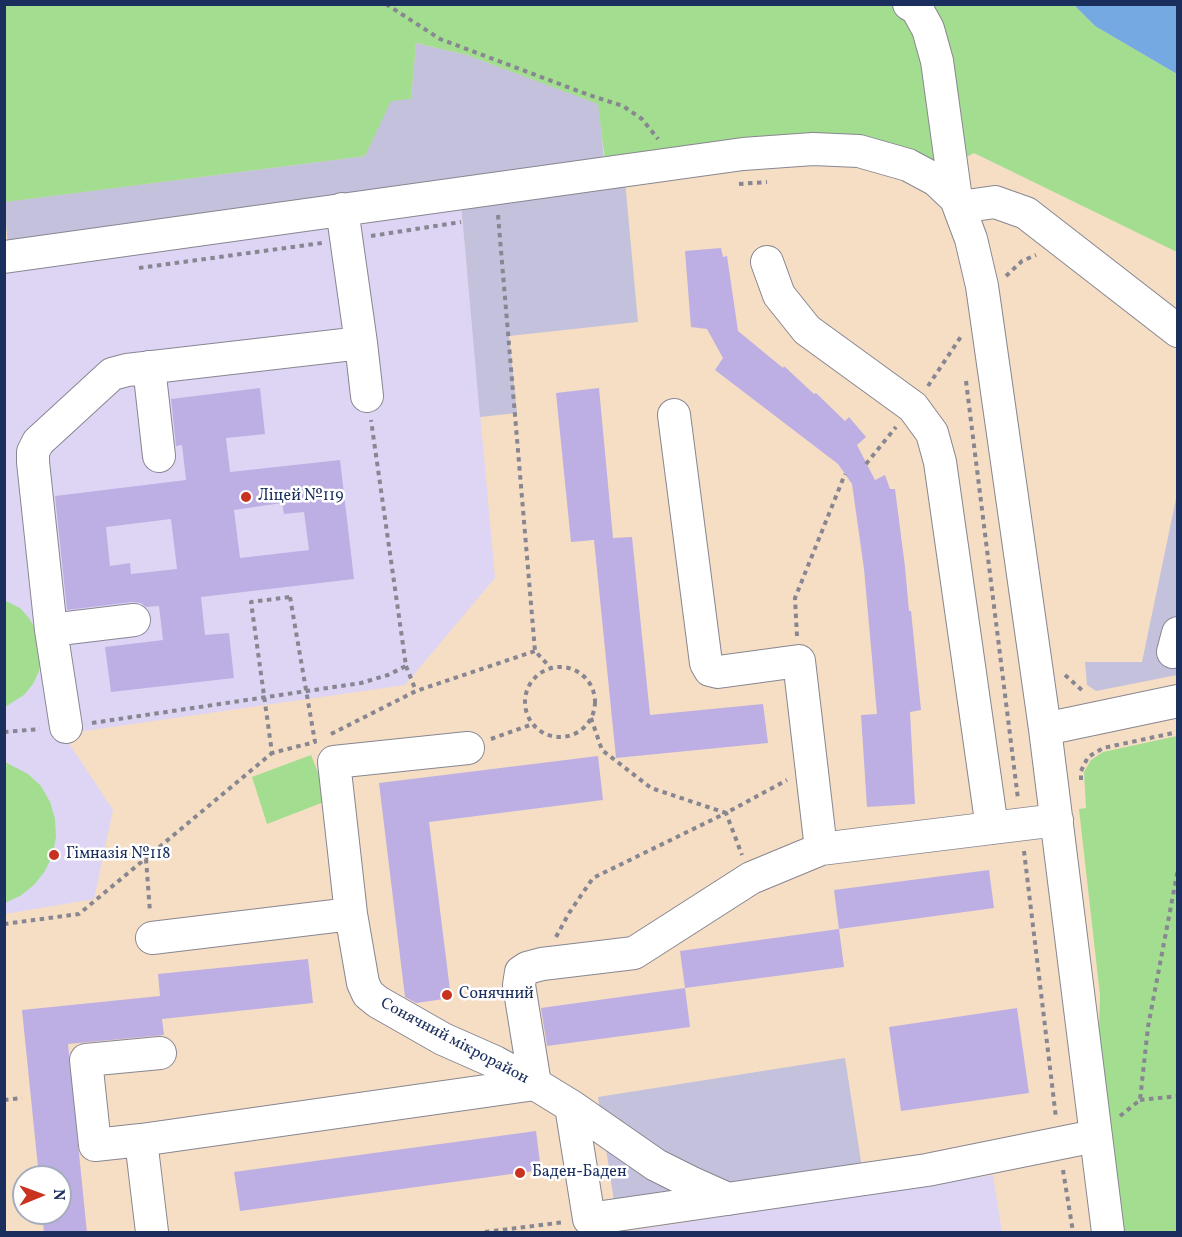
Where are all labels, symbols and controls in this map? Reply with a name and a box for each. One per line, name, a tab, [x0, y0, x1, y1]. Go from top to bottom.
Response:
place label: Ліцей №119	[258, 487, 343, 507]
marker: Ліцей №119	[239, 490, 253, 504]
place label: Гімназія №118	[66, 845, 170, 865]
marker: Гімназія №118	[47, 848, 61, 862]
place label: Сонячний	[459, 985, 534, 1005]
marker: Сонячний	[440, 988, 454, 1002]
street label: Сонячний мікрорайон	[377, 995, 531, 1089]
place label: Баден-Баден	[532, 1163, 627, 1183]
north arrow	[12, 1165, 72, 1225]
marker: Баден-Баден	[513, 1166, 527, 1180]
text: N	[47, 1189, 69, 1201]

